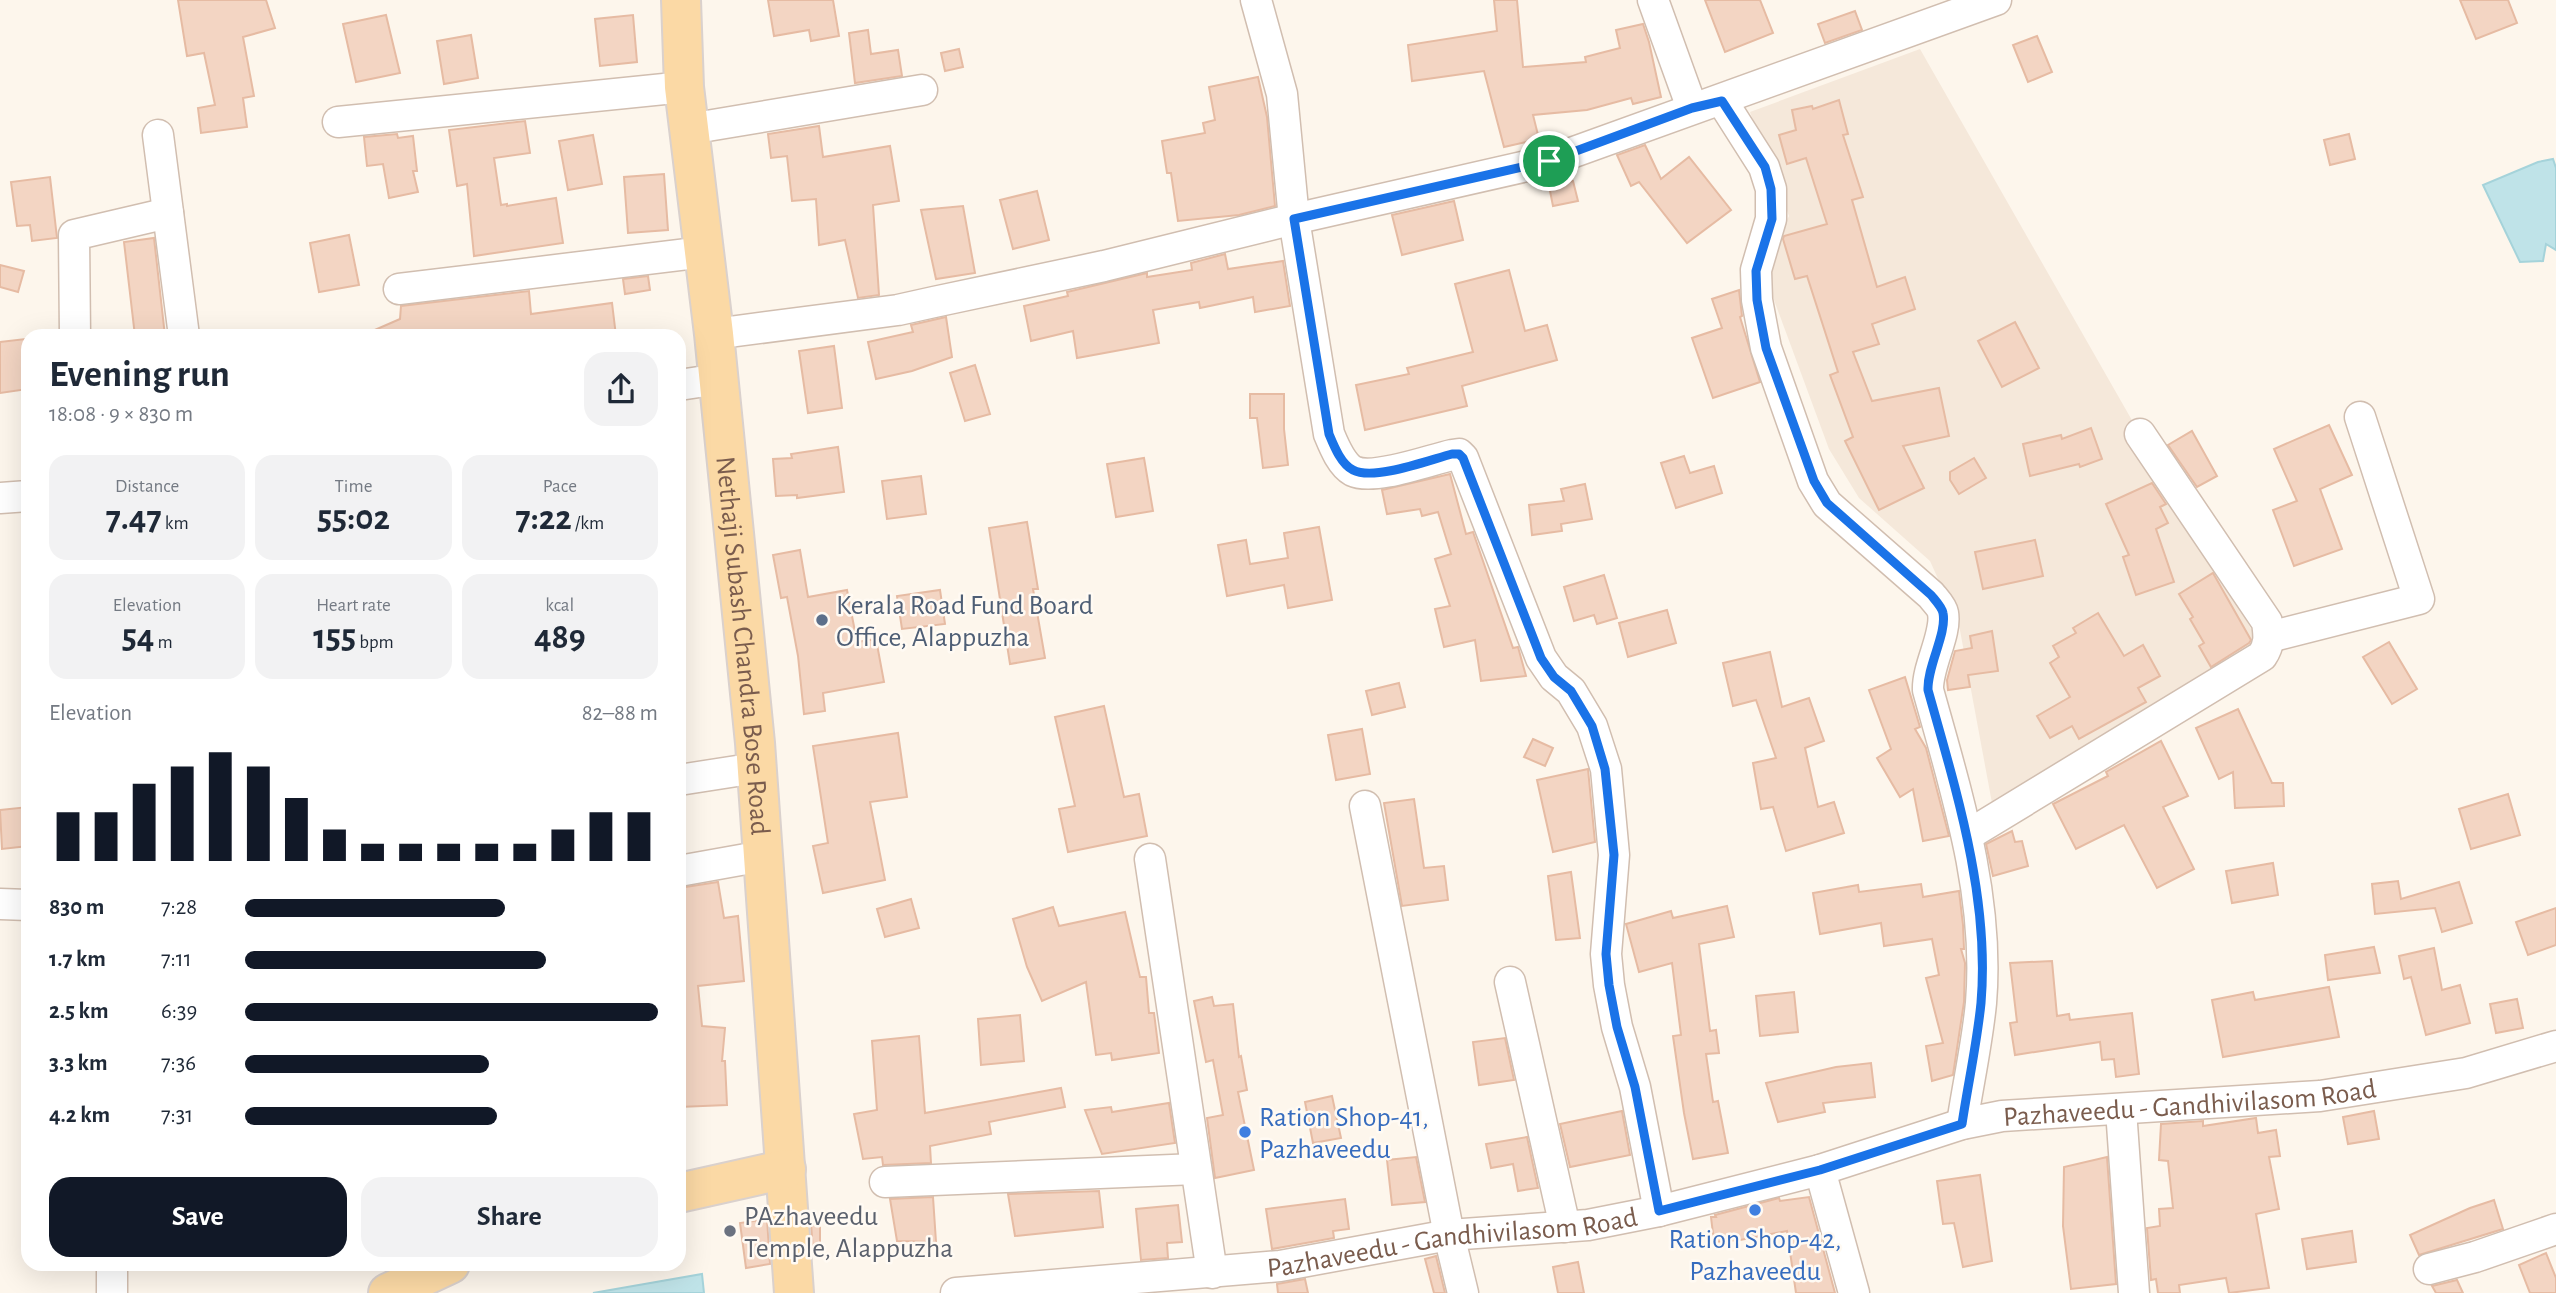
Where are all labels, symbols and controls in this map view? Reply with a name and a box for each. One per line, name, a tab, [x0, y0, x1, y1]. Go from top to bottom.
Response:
pin	[1519, 131, 1579, 191]
icon: arrive	[1530, 142, 1568, 180]
button: share	[584, 352, 658, 426]
text: Evening run	[49, 356, 230, 394]
text: 18:08 · 9 × 830 m	[49, 403, 193, 426]
street label: Nethaji Subash Chandra Bose Road	[710, 455, 773, 836]
text: Distance	[115, 477, 179, 496]
text: Time	[335, 477, 372, 496]
text: Pace	[543, 477, 577, 496]
text: 7.47	[106, 501, 162, 536]
text: 55:02	[317, 501, 390, 536]
text: 7:22	[516, 501, 572, 536]
text: km	[162, 514, 189, 533]
text: /km	[572, 514, 604, 533]
place label: Kerala Road Fund Board Office, Alappuzha	[836, 592, 1093, 652]
text: Elevation	[113, 596, 182, 615]
text: Heart rate	[316, 596, 391, 615]
text: kcal	[545, 596, 574, 615]
marker: Kerala Road Fund Board Office, Alappuzha	[814, 612, 830, 628]
text: 54	[122, 620, 154, 655]
text: 155	[313, 620, 356, 655]
text: 489	[534, 620, 586, 655]
text: m	[154, 633, 173, 652]
text: bpm	[356, 633, 394, 652]
text: Elevation	[49, 702, 132, 725]
text: 82–88 m	[582, 702, 658, 725]
text: 830 m	[49, 896, 104, 919]
text: 7:28	[161, 896, 197, 919]
text: 1.7 km	[49, 948, 106, 971]
text: 7:11	[161, 948, 192, 971]
text: 2.5 km	[49, 1000, 108, 1023]
text: 6:39	[161, 1000, 197, 1023]
text: 3.3 km	[49, 1052, 108, 1075]
text: 7:36	[161, 1052, 196, 1075]
street label: Pazhaveedu - Gandhivilasom Road	[2002, 1075, 2378, 1132]
text: 4.2 km	[49, 1104, 110, 1127]
text: 7:31	[161, 1104, 193, 1127]
place label: Ration Shop-41, Pazhaveedu	[1259, 1104, 1429, 1164]
marker: Ration Shop-41, Pazhaveedu	[1237, 1124, 1253, 1140]
button: Save	[49, 1177, 347, 1257]
button: Share	[361, 1177, 658, 1257]
marker: Ration Shop-42, Pazhaveedu	[1747, 1202, 1763, 1218]
place label: PAzhaveedu Temple, Alappuzha	[744, 1203, 953, 1263]
street label: Pazhaveedu - Gandhivilasom Road	[1266, 1204, 1640, 1283]
marker: PAzhaveedu Temple, Alappuzha	[722, 1223, 738, 1239]
place label: Ration Shop-42, Pazhaveedu	[1669, 1226, 1841, 1286]

